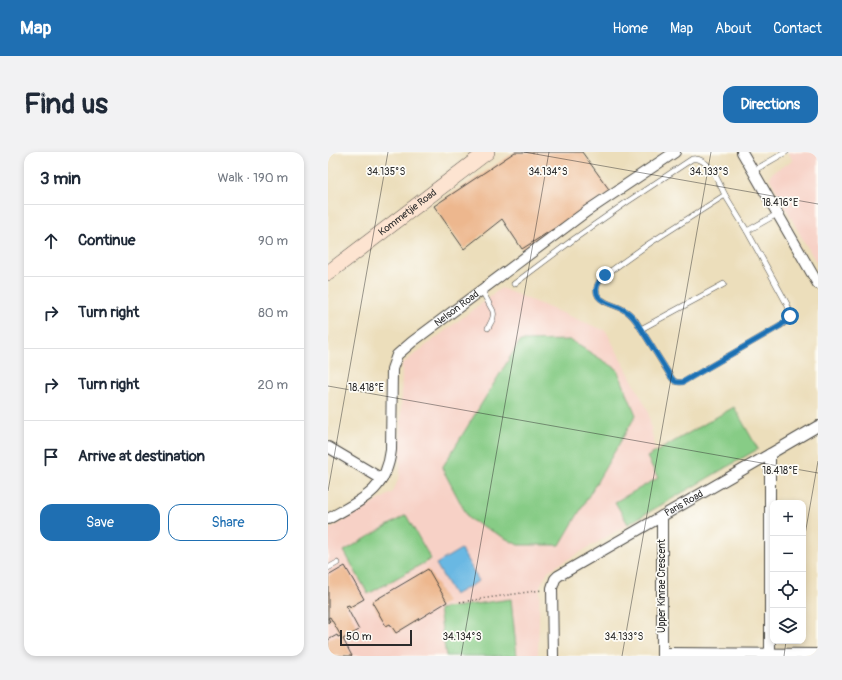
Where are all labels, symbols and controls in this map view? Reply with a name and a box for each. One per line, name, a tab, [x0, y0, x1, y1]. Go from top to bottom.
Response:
text: Map	[20, 16, 51, 40]
text: Home	[613, 20, 648, 37]
text: Map	[670, 20, 693, 37]
text: About	[715, 20, 751, 37]
text: Contact	[773, 20, 822, 37]
button: Directions	[723, 86, 818, 123]
text: Find us	[24, 87, 108, 122]
text: 34.135°S	[367, 166, 406, 178]
text: 34.134°S	[528, 166, 568, 178]
text: 34.133°S	[690, 166, 729, 178]
text: 3 min	[40, 168, 81, 189]
text: Walk · 190 m	[217, 170, 288, 186]
street label: Kommetjie Road	[376, 186, 439, 238]
text: 18.416°E	[762, 197, 798, 209]
icon: ahead	[40, 230, 62, 252]
text: Continue	[78, 231, 136, 250]
text: 90 m	[258, 233, 288, 249]
route end	[596, 266, 614, 284]
street label: Nelson Road	[432, 288, 481, 329]
icon: right	[40, 302, 62, 324]
text: Turn right	[78, 303, 139, 322]
text: 80 m	[258, 305, 288, 321]
route start	[781, 307, 799, 325]
icon: right	[40, 374, 62, 396]
text: Turn right	[78, 375, 139, 394]
text: 20 m	[257, 377, 288, 393]
text: 18.418°E	[348, 382, 384, 394]
icon: arrive	[40, 446, 62, 468]
text: Arrive at destination	[78, 447, 205, 466]
text: 18.418°E	[762, 465, 798, 477]
street label: Paris Road	[662, 488, 705, 519]
map controls	[770, 500, 806, 644]
button: +	[770, 500, 806, 536]
button: Save	[40, 504, 160, 541]
button: Share	[168, 504, 288, 541]
button: −	[770, 536, 806, 572]
street label: Upper Kinrae Crescent	[656, 538, 668, 633]
button: locate	[770, 572, 806, 608]
button: layers	[770, 608, 806, 644]
scale bar	[340, 628, 412, 647]
text: 50 m	[346, 630, 372, 643]
text: 34.134°S	[442, 631, 482, 643]
text: 34.133°S	[605, 631, 644, 643]

